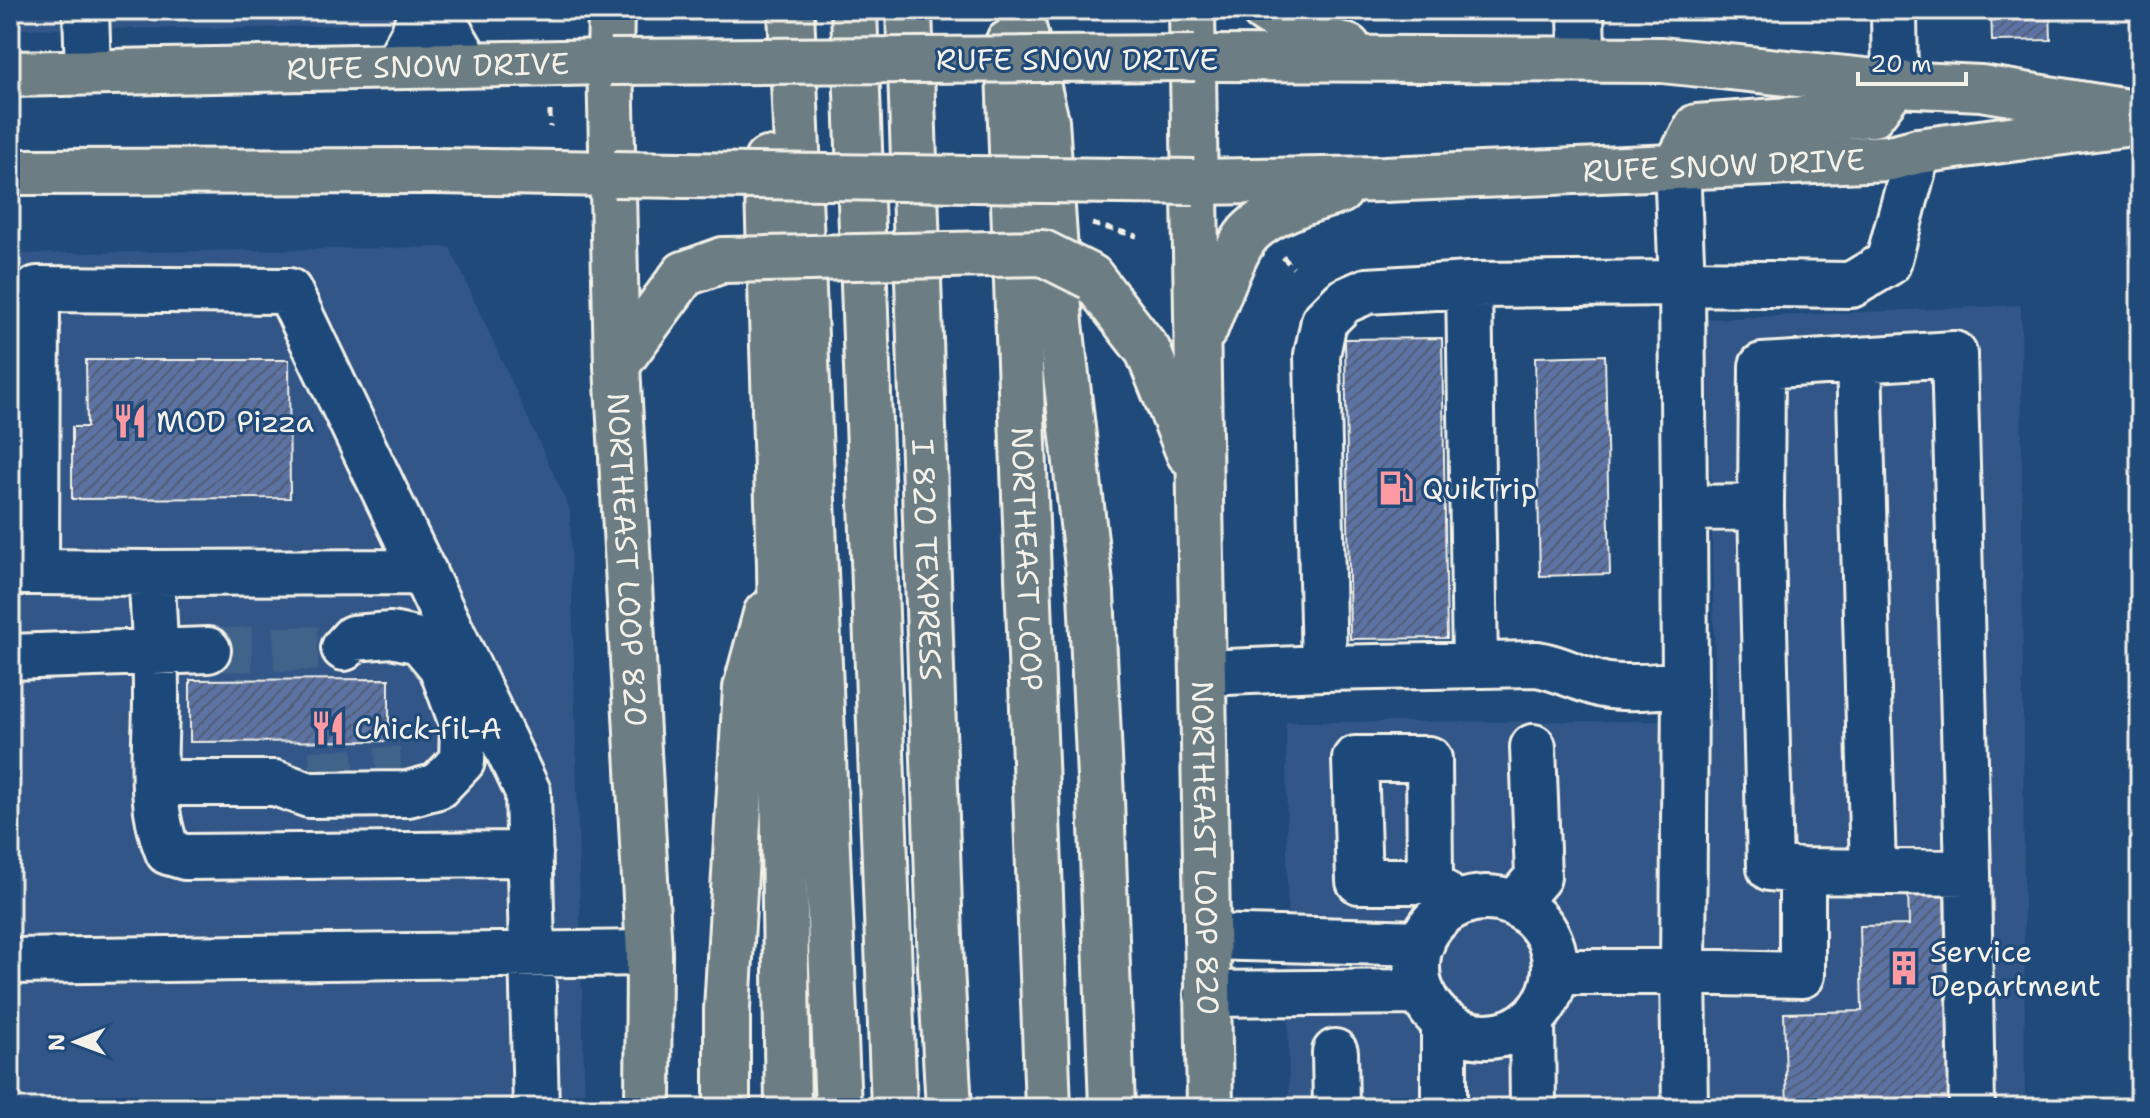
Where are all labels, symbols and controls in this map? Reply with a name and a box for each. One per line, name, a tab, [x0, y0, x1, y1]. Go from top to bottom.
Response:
scale bar	[1858, 36, 1966, 86]
street label: RUFE SNOW DRIVE	[936, 39, 1218, 80]
street label: RUFE SNOW DRIVE	[286, 42, 570, 89]
text: 20 m	[1870, 48, 1932, 80]
street label: RUFE SNOW DRIVE	[1582, 139, 1866, 191]
street label: NORTHEAST LOOP 820	[598, 391, 657, 728]
place label: MOD Pizza	[156, 401, 314, 442]
restaurant icon: MOD Pizza	[111, 402, 149, 440]
street label: NORTHEAST LOOP	[1002, 426, 1053, 691]
street label: I 820 TEXPRESS	[903, 438, 952, 681]
place label: QuikTrip	[1422, 468, 1537, 509]
fuel station icon: QuikTrip	[1377, 469, 1415, 507]
street label: NORTHEAST LOOP 820	[1182, 680, 1229, 1016]
place label: Chick-fil-A	[354, 708, 502, 749]
restaurant icon: Chick-fil-A	[309, 709, 347, 747]
place label: Service Department	[1930, 931, 2101, 1006]
building icon: Service Department	[1885, 949, 1923, 987]
north arrow	[36, 1002, 116, 1082]
text: N	[42, 1033, 71, 1051]

